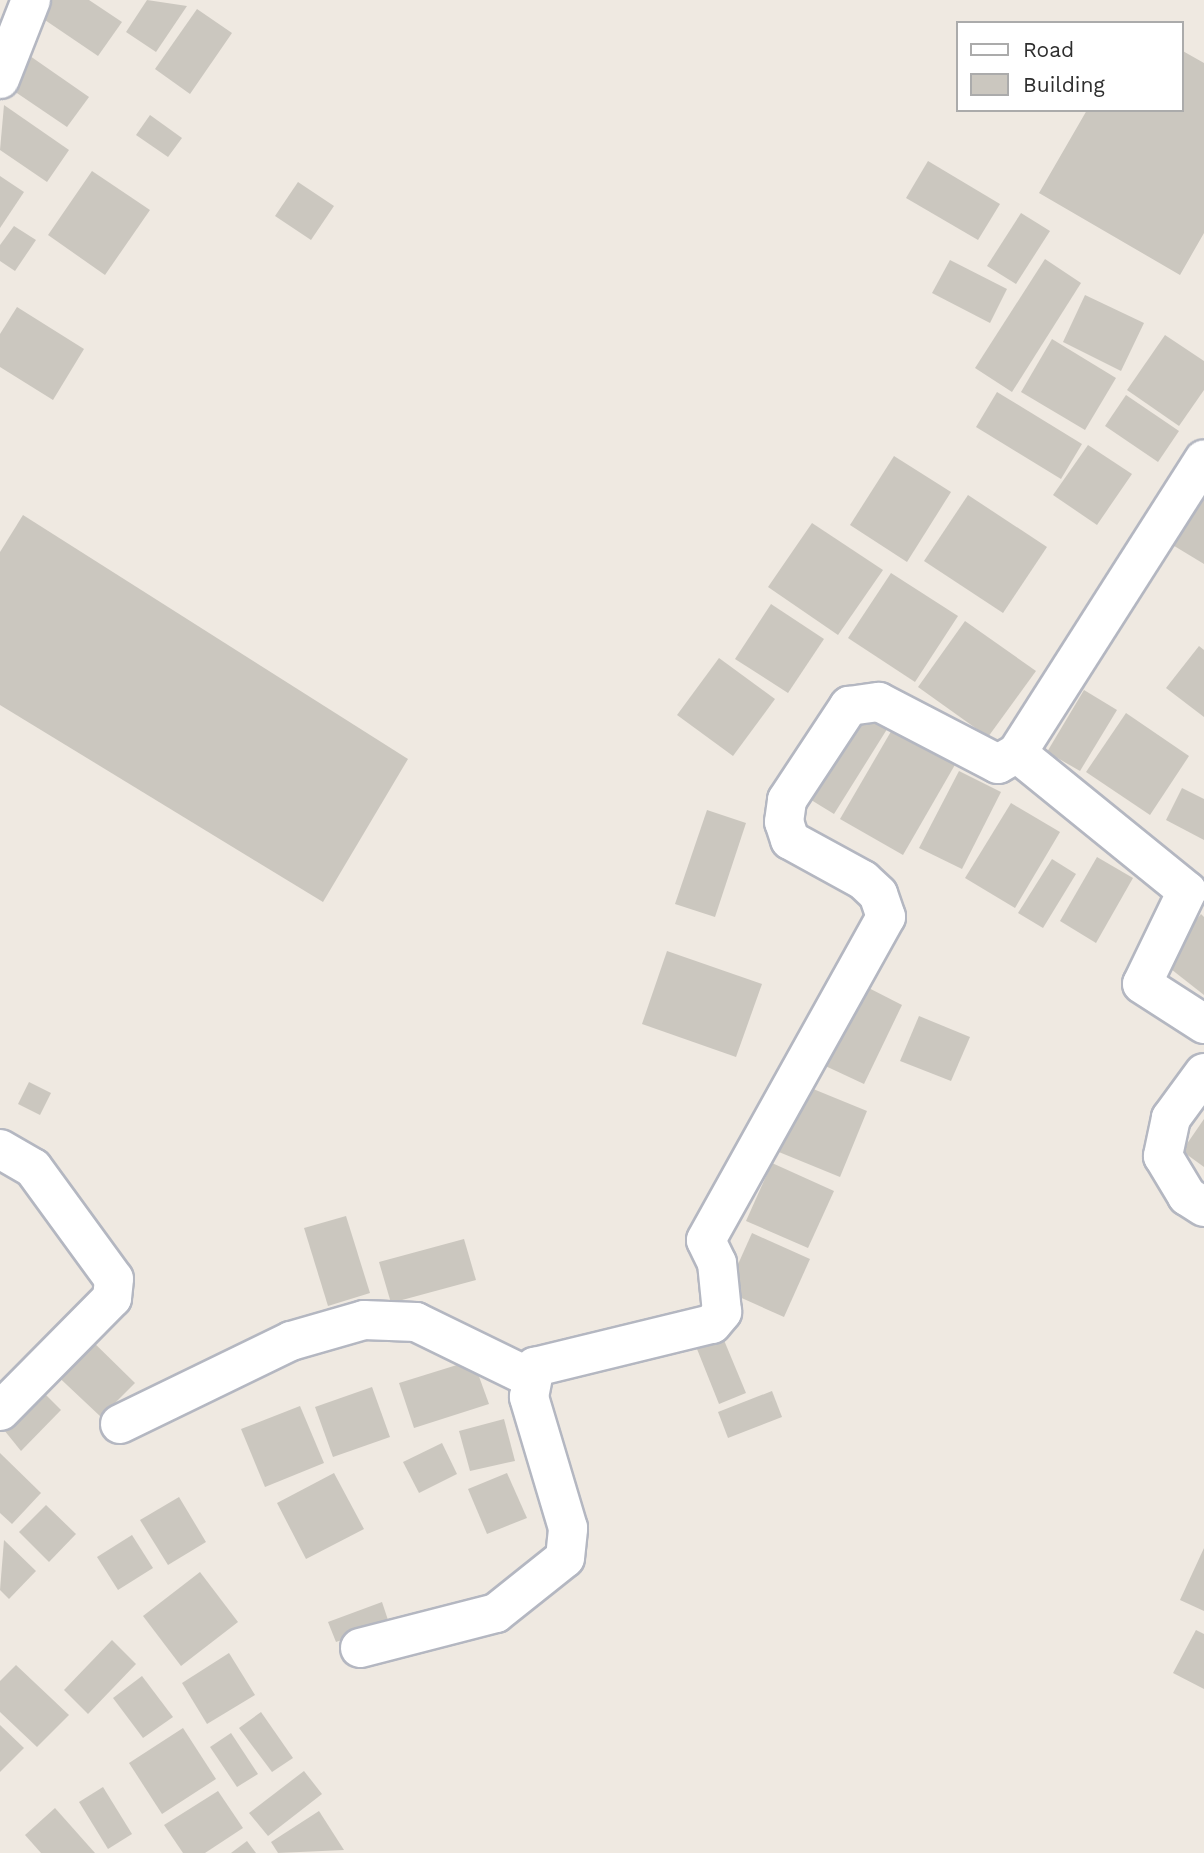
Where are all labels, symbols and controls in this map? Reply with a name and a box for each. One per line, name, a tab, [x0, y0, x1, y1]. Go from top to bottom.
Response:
legend	[956, 21, 1183, 112]
text: Road	[1023, 37, 1074, 62]
text: Building	[1023, 72, 1105, 97]

